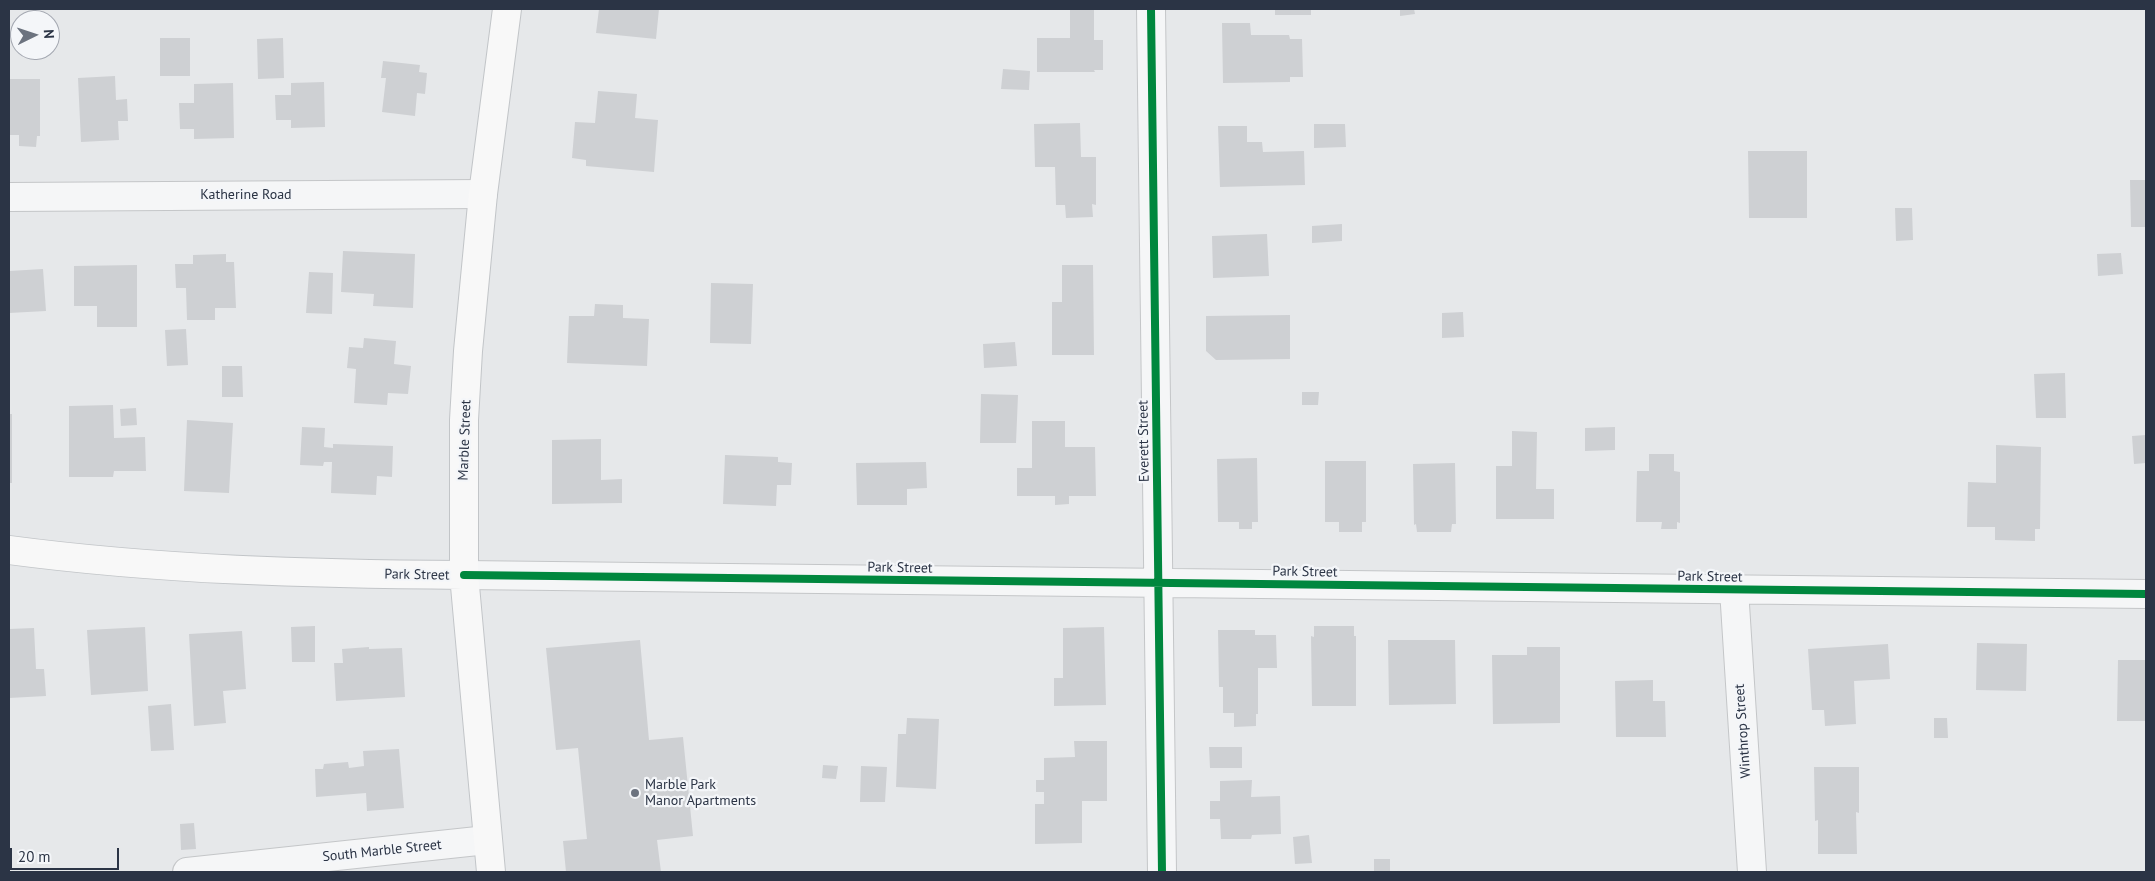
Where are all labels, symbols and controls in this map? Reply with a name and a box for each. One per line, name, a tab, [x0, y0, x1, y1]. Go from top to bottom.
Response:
north arrow	[10, 10, 60, 60]
text: N	[40, 29, 58, 39]
street label: Katherine Road	[200, 187, 292, 203]
street label: Marble Street	[455, 399, 475, 481]
street label: Everett Street	[1135, 400, 1153, 482]
street label: Park Street	[867, 559, 933, 577]
street label: Park Street	[1272, 563, 1338, 581]
street label: Park Street	[384, 566, 450, 584]
street label: Park Street	[1677, 568, 1743, 586]
street label: Winthrop Street	[1731, 683, 1755, 779]
place label: Marble Park Manor Apartments	[645, 777, 756, 810]
marker: Marble Park Manor Apartments	[629, 787, 641, 799]
street label: South Marble Street	[322, 836, 442, 866]
scale bar	[12, 838, 121, 870]
text: 20 m	[18, 847, 51, 866]

